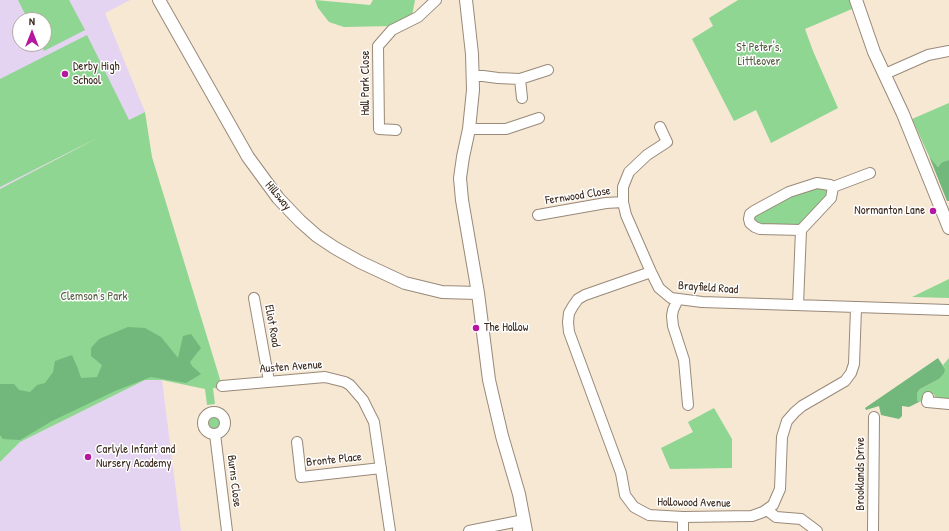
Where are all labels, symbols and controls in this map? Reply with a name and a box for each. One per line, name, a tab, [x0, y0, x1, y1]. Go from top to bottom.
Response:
north arrow	[12, 12, 52, 52]
text: N	[29, 14, 35, 28]
park label: St Peter's, Littleover	[736, 41, 782, 69]
street label: Hall Park Close	[359, 50, 373, 116]
place label: Derby High School	[73, 60, 120, 88]
marker: Derby High School	[60, 69, 70, 79]
street label: Hillsway	[262, 179, 294, 213]
street label: Fernwood Close	[544, 184, 612, 208]
place label: Normanton Lane	[854, 204, 925, 218]
marker: Normanton Lane	[928, 206, 938, 216]
street label: Brayfield Road	[677, 279, 739, 297]
park label: Clemson's Park	[60, 290, 128, 304]
street label: Eliot Road	[261, 304, 283, 348]
place label: The Hollow	[484, 321, 528, 335]
marker: The Hollow	[471, 323, 481, 333]
street label: Austen Avenue	[259, 358, 323, 376]
street label: Brooklands Drive	[854, 437, 868, 511]
place label: Carlyle Infant and Nursery Academy	[96, 443, 175, 471]
street label: Bronte Place	[306, 450, 362, 470]
marker: Carlyle Infant and Nursery Academy	[83, 452, 93, 462]
street label: Burns Close	[224, 454, 244, 508]
street label: Hollowood Avenue	[657, 495, 731, 511]

